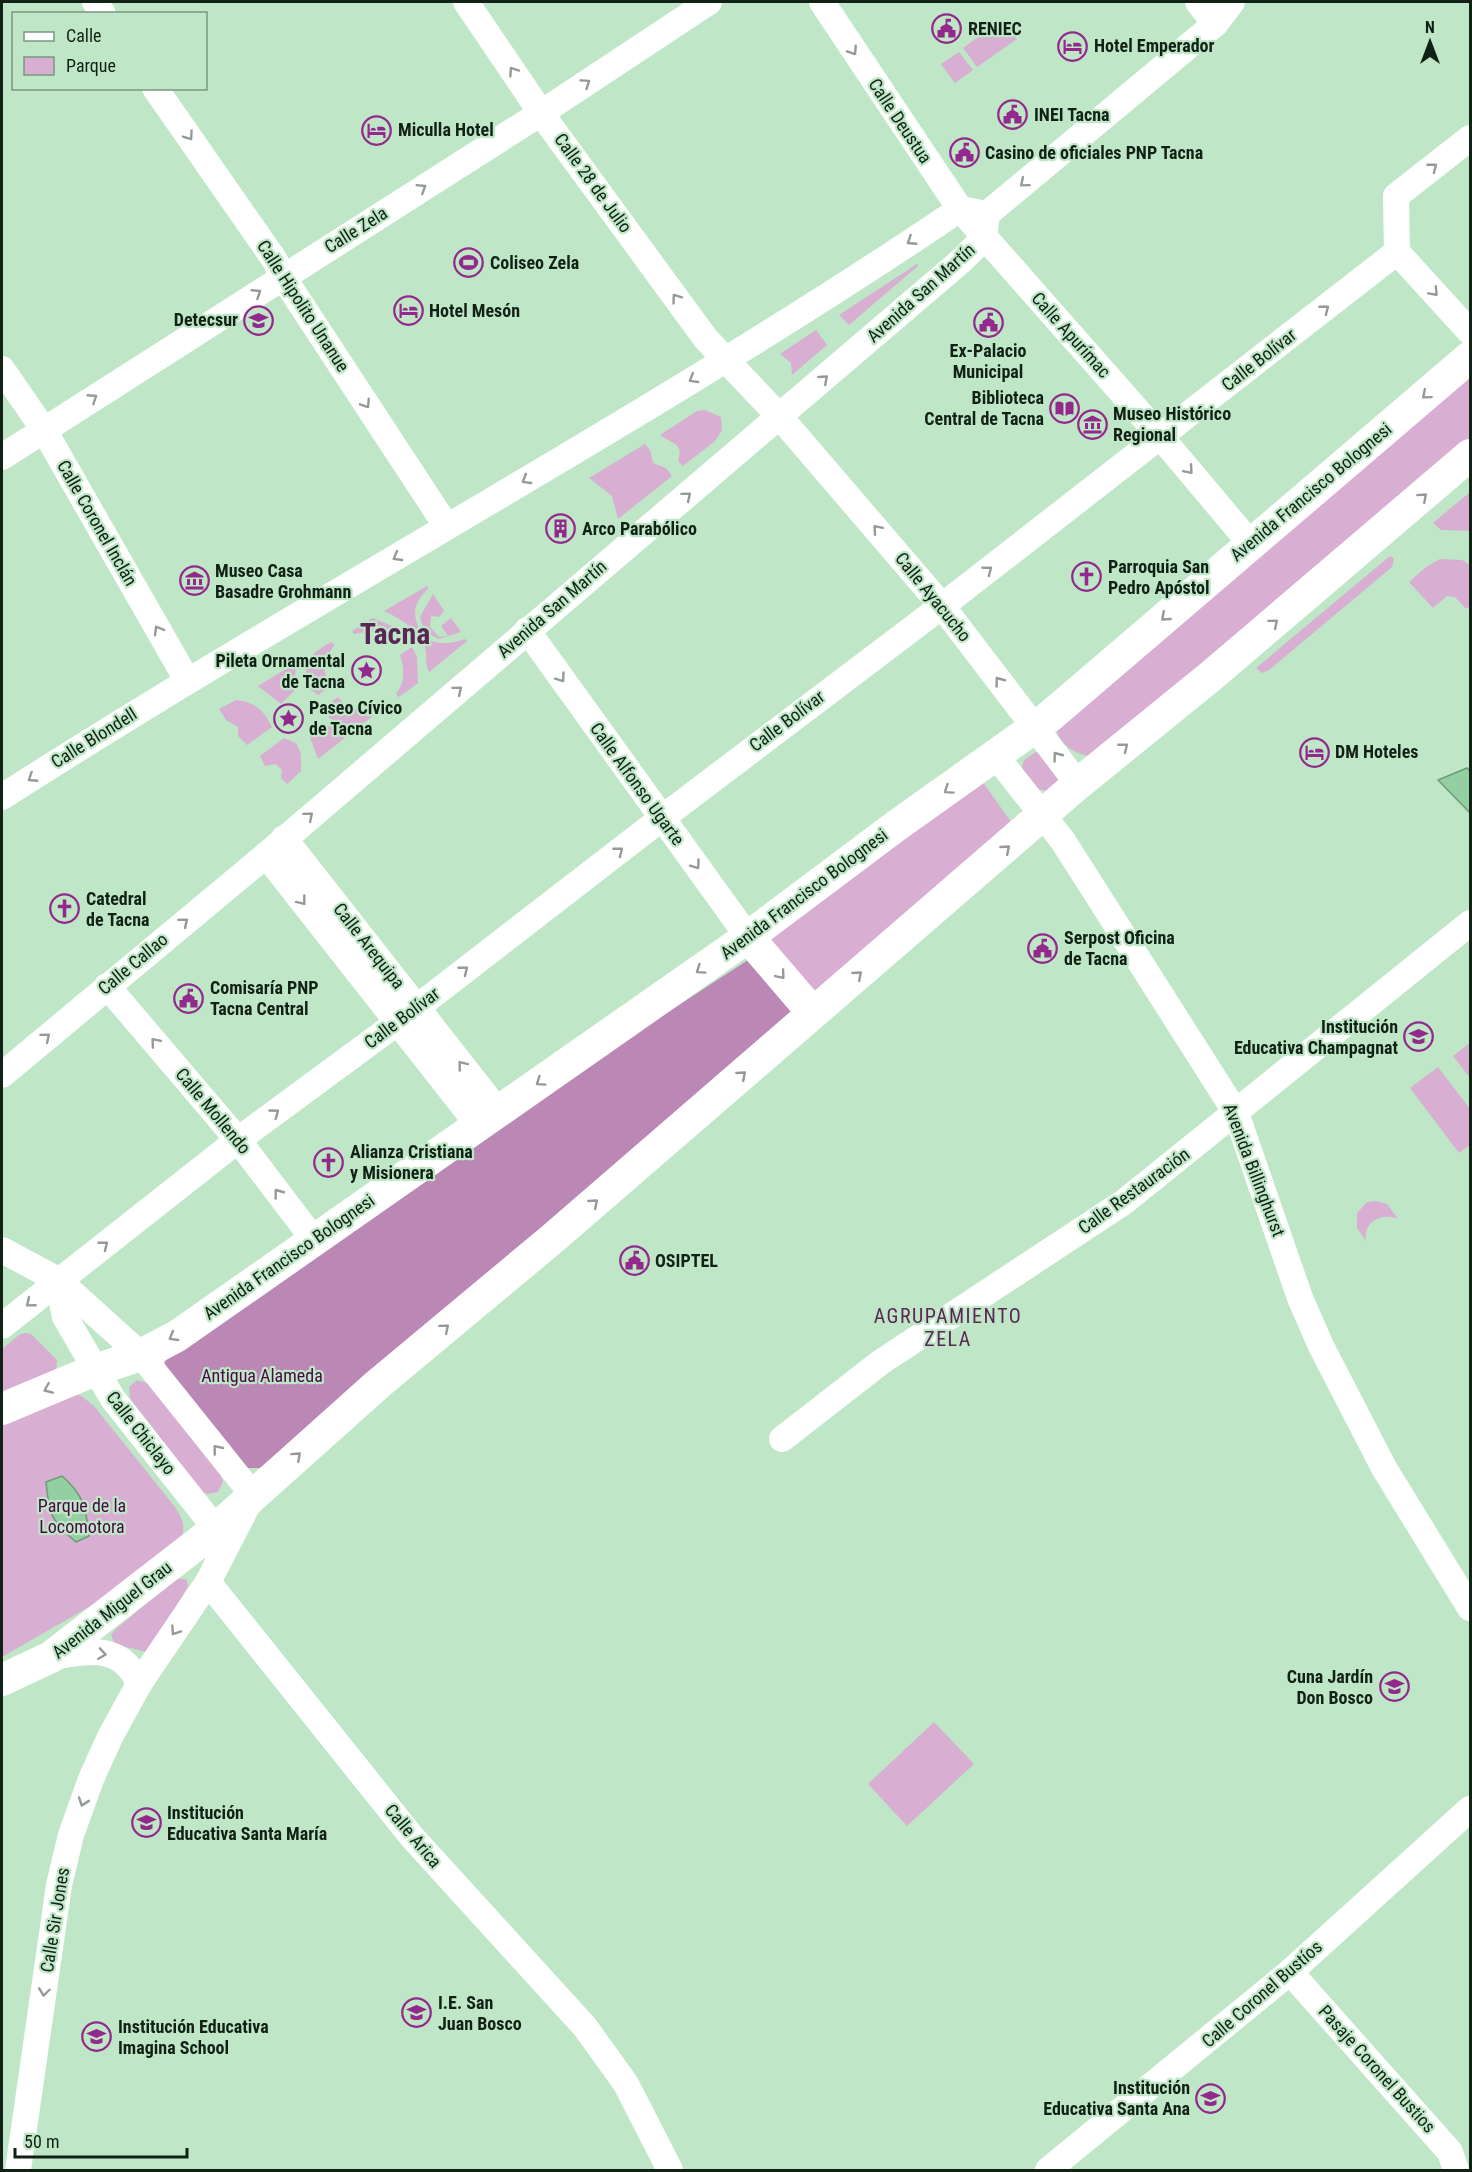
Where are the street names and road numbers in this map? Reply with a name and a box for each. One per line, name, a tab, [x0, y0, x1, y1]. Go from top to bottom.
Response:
street label: Calle Deustua	[864, 74, 937, 167]
street label: Calle 28 de Julio	[550, 129, 637, 237]
street label: Calle Zela	[320, 202, 391, 257]
street label: Calle Hipolito Unanue	[253, 236, 354, 375]
street label: Avenida San Martín	[862, 239, 979, 347]
street label: Calle Apurímac	[1027, 288, 1115, 382]
street label: Calle Bolívar	[1217, 324, 1300, 395]
street label: Avenida Francisco Bolognesi	[1226, 418, 1396, 565]
street label: Calle Coronel Inclán	[53, 456, 142, 589]
street label: Calle Ayacucho	[891, 548, 976, 646]
street label: Avenida San Martín	[493, 556, 611, 662]
street label: Calle Bolívar	[745, 685, 829, 756]
street label: Calle Blondell	[47, 703, 140, 772]
street label: Calle Alfonso Ugarte	[586, 718, 689, 849]
street label: Avenida Francisco Bolognesi	[716, 824, 891, 963]
street label: Calle Arequipa	[329, 899, 409, 993]
street label: Calle Callao	[94, 928, 172, 999]
street label: Calle Bolívar	[360, 982, 444, 1053]
street label: Calle Mollendo	[171, 1063, 255, 1158]
street label: Avenida Billinghurst	[1219, 1100, 1290, 1239]
street label: Calle Restauración	[1074, 1143, 1193, 1238]
street label: Avenida Francisco Bolognesi	[199, 1190, 378, 1324]
street label: Calle Chiclayo	[102, 1387, 180, 1479]
street label: Avenida Miguel Grau	[48, 1557, 176, 1663]
street label: Calle Arica	[381, 1800, 446, 1872]
street label: Calle Sir Jones	[36, 1866, 73, 1974]
street label: Calle Coronel Bustíos	[1197, 1936, 1326, 2051]
street label: Pasaje Coronel Bustios	[1315, 2001, 1440, 2137]

